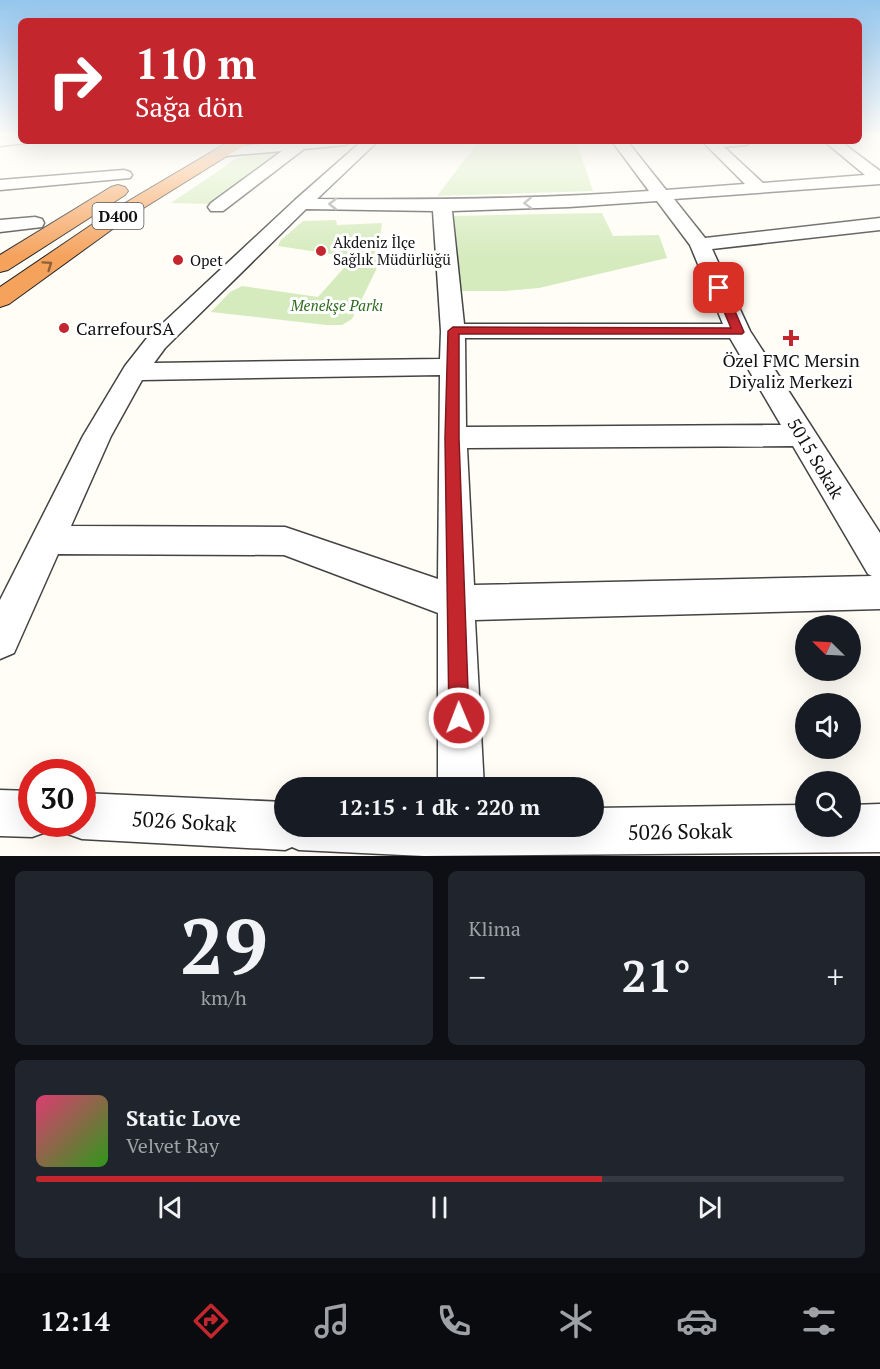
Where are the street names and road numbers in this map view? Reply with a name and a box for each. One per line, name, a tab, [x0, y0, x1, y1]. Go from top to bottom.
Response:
road number: D400	[92, 203, 144, 229]
street label: 5015 Sokak	[783, 413, 850, 503]
street label: 5026 Sokak	[131, 804, 237, 838]
street label: 5026 Sokak	[627, 816, 733, 846]

